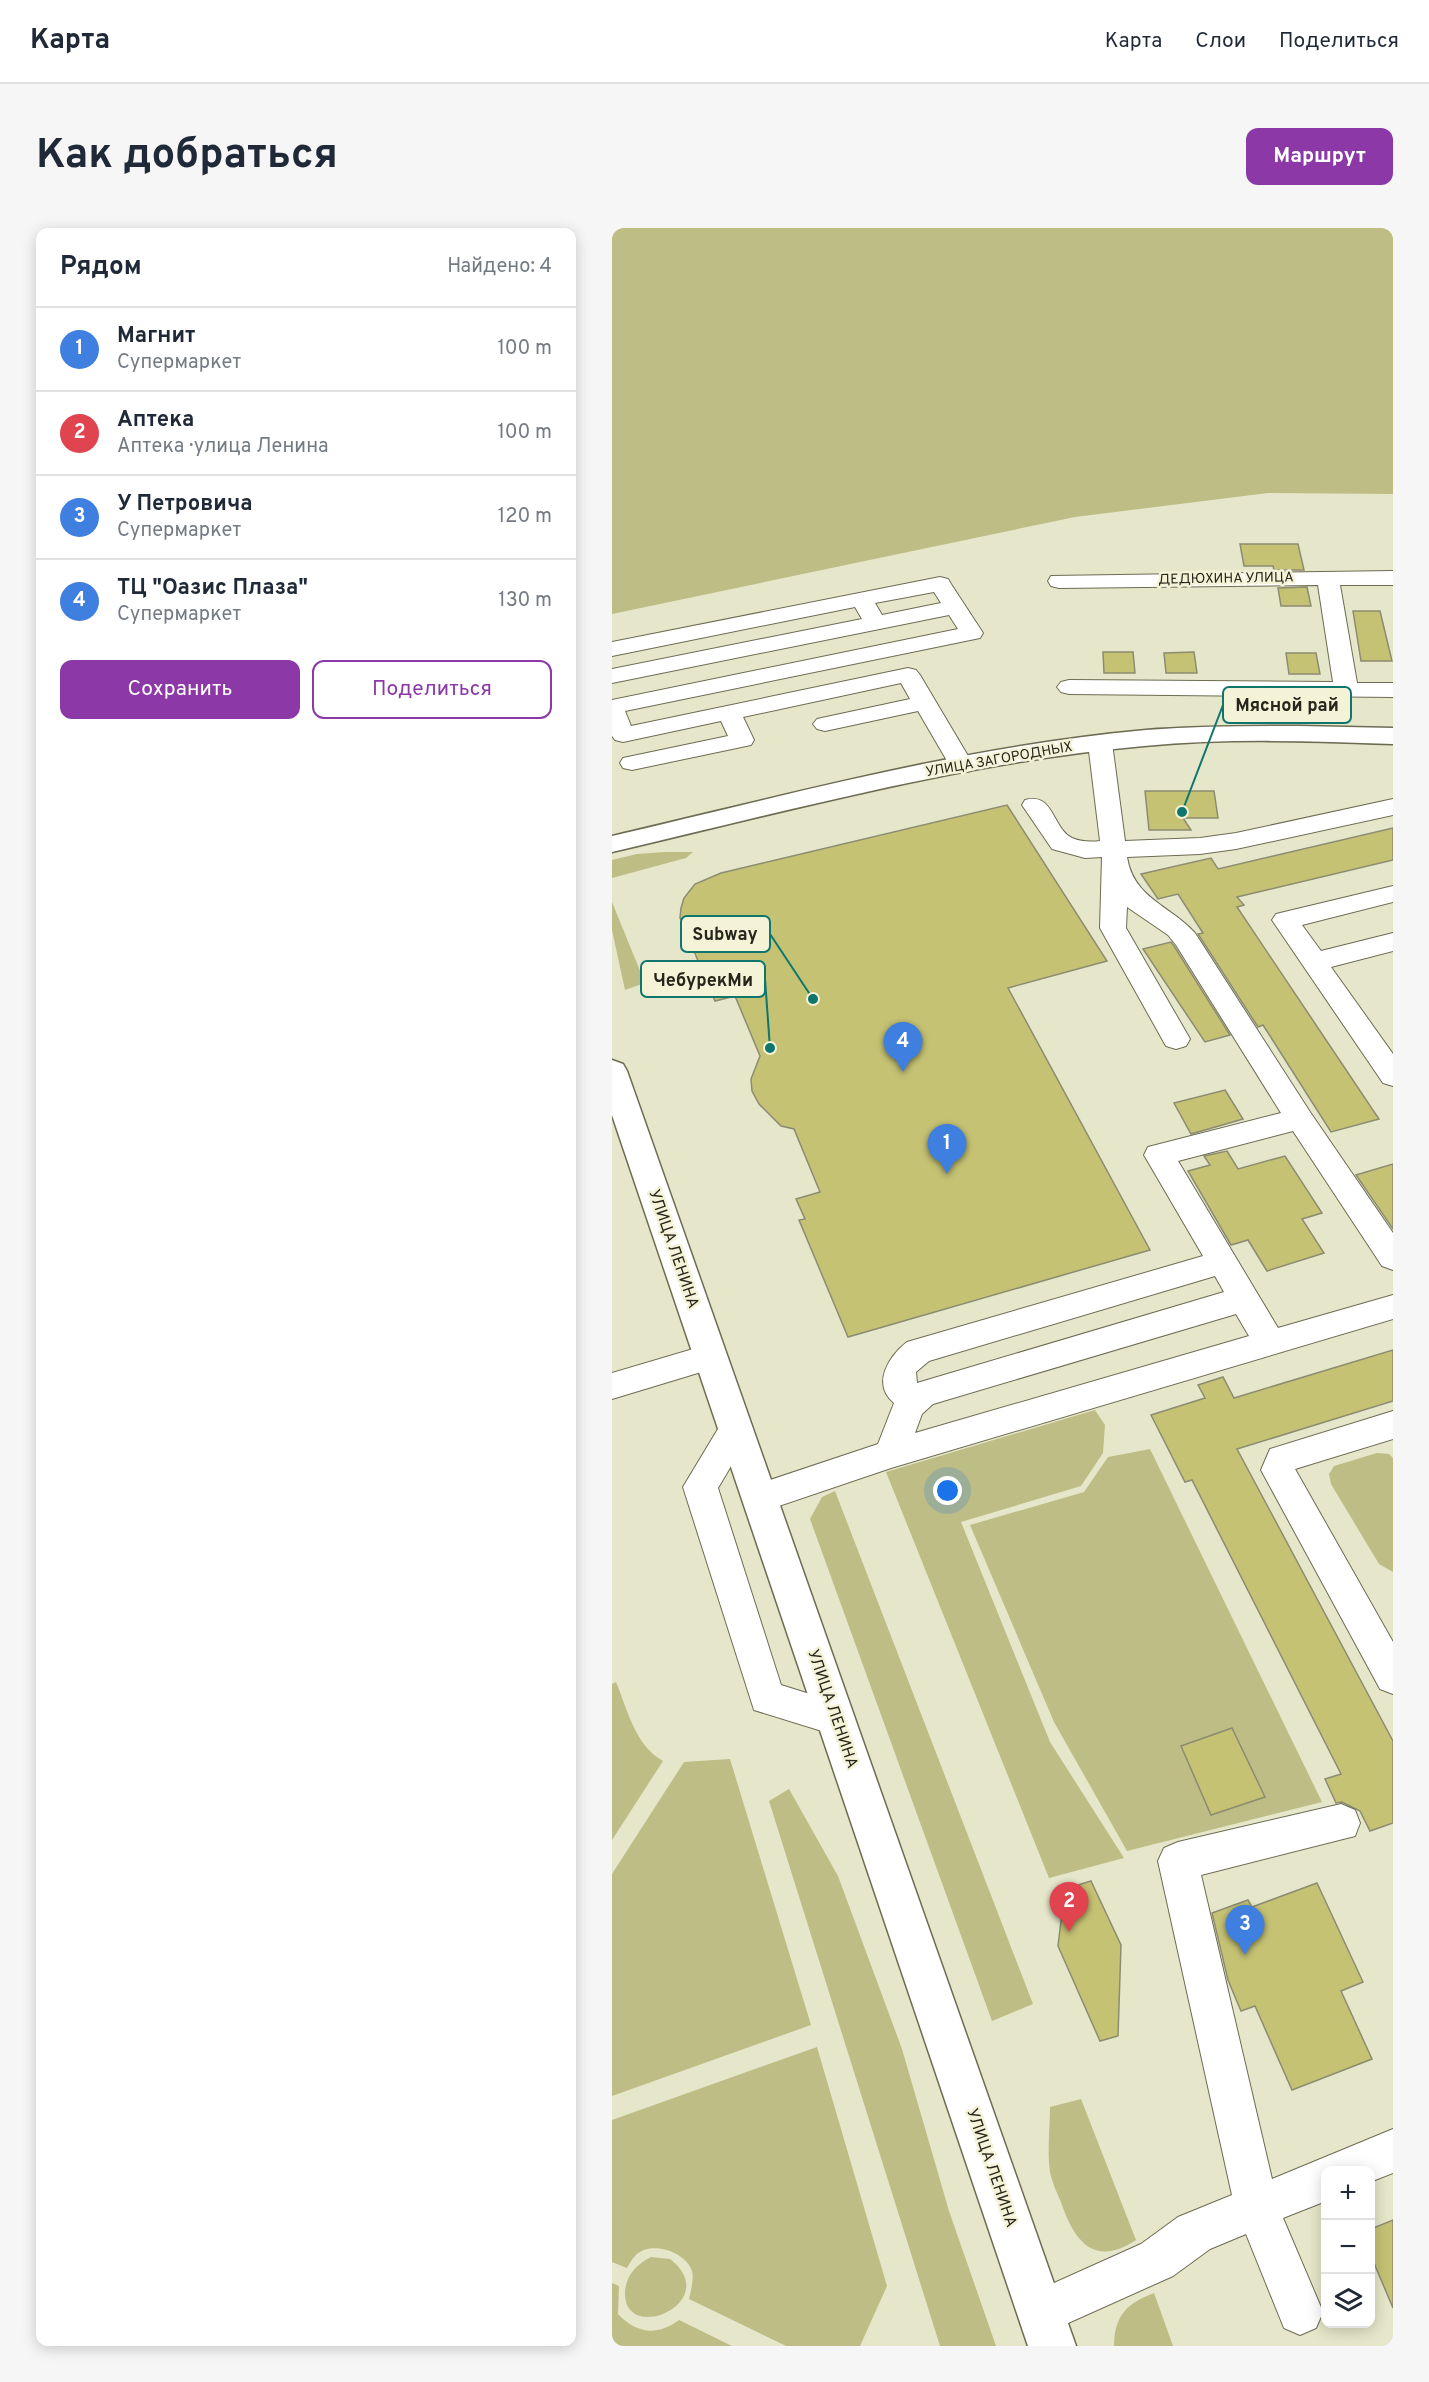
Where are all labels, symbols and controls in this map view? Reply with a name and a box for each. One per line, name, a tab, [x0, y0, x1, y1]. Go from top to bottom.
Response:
text: Карта	[30, 23, 110, 59]
text: Карта	[1105, 28, 1162, 55]
text: Слои	[1195, 28, 1246, 55]
text: Поделиться	[1279, 28, 1399, 55]
button: Маршрут	[1246, 128, 1393, 185]
text: Как добраться	[36, 130, 338, 183]
text: Рядом	[60, 251, 142, 284]
text: Найдено: 4	[447, 254, 552, 280]
text: Магнит	[117, 323, 195, 350]
text: 1	[76, 336, 84, 362]
text: 100 m	[497, 336, 552, 362]
text: Супермаркет	[117, 350, 241, 376]
text: Аптека	[117, 407, 194, 434]
text: 2	[73, 420, 86, 446]
text: 100 m	[497, 420, 552, 446]
text: Аптека · улица Ленина	[117, 434, 329, 460]
text: У Петровича	[117, 491, 252, 518]
text: 3	[74, 504, 86, 530]
text: 120 m	[498, 504, 552, 530]
text: Супермаркет	[117, 518, 241, 544]
street label: ДЕДЮХИНА УЛИЦА	[1158, 569, 1294, 589]
text: ТЦ "Оазис Плаза"	[117, 575, 308, 602]
text: 4	[73, 588, 86, 614]
text: 130 m	[498, 588, 552, 614]
text: Супермаркет	[117, 602, 241, 628]
button: Сохранить	[60, 660, 300, 719]
button: Поделиться	[312, 660, 552, 719]
callout: Мясной рай	[1223, 687, 1351, 723]
text: Мясной рай	[1235, 695, 1339, 718]
street label: УЛИЦА ЗАГОРОДНЫХ	[924, 739, 1074, 781]
callout: Subway	[681, 916, 770, 952]
text: Subway	[692, 924, 758, 947]
callout: ЧебурекМи	[641, 961, 765, 997]
text: ЧебурекМи	[653, 970, 753, 993]
pin: 4	[884, 1022, 922, 1072]
pin: 1	[928, 1124, 966, 1174]
street label: УЛИЦА ЛЕНИНА	[643, 1187, 703, 1311]
your location	[933, 1476, 962, 1505]
street label: УЛИЦА ЛЕНИНА	[802, 1647, 862, 1771]
pin: 2	[1050, 1882, 1088, 1932]
pin: 3	[1226, 1906, 1264, 1955]
street label: УЛИЦА ЛЕНИНА	[961, 2106, 1021, 2230]
map controls	[1321, 2166, 1375, 2328]
button: +	[1321, 2166, 1375, 2220]
button: −	[1321, 2220, 1375, 2274]
button: layers	[1321, 2274, 1375, 2328]

